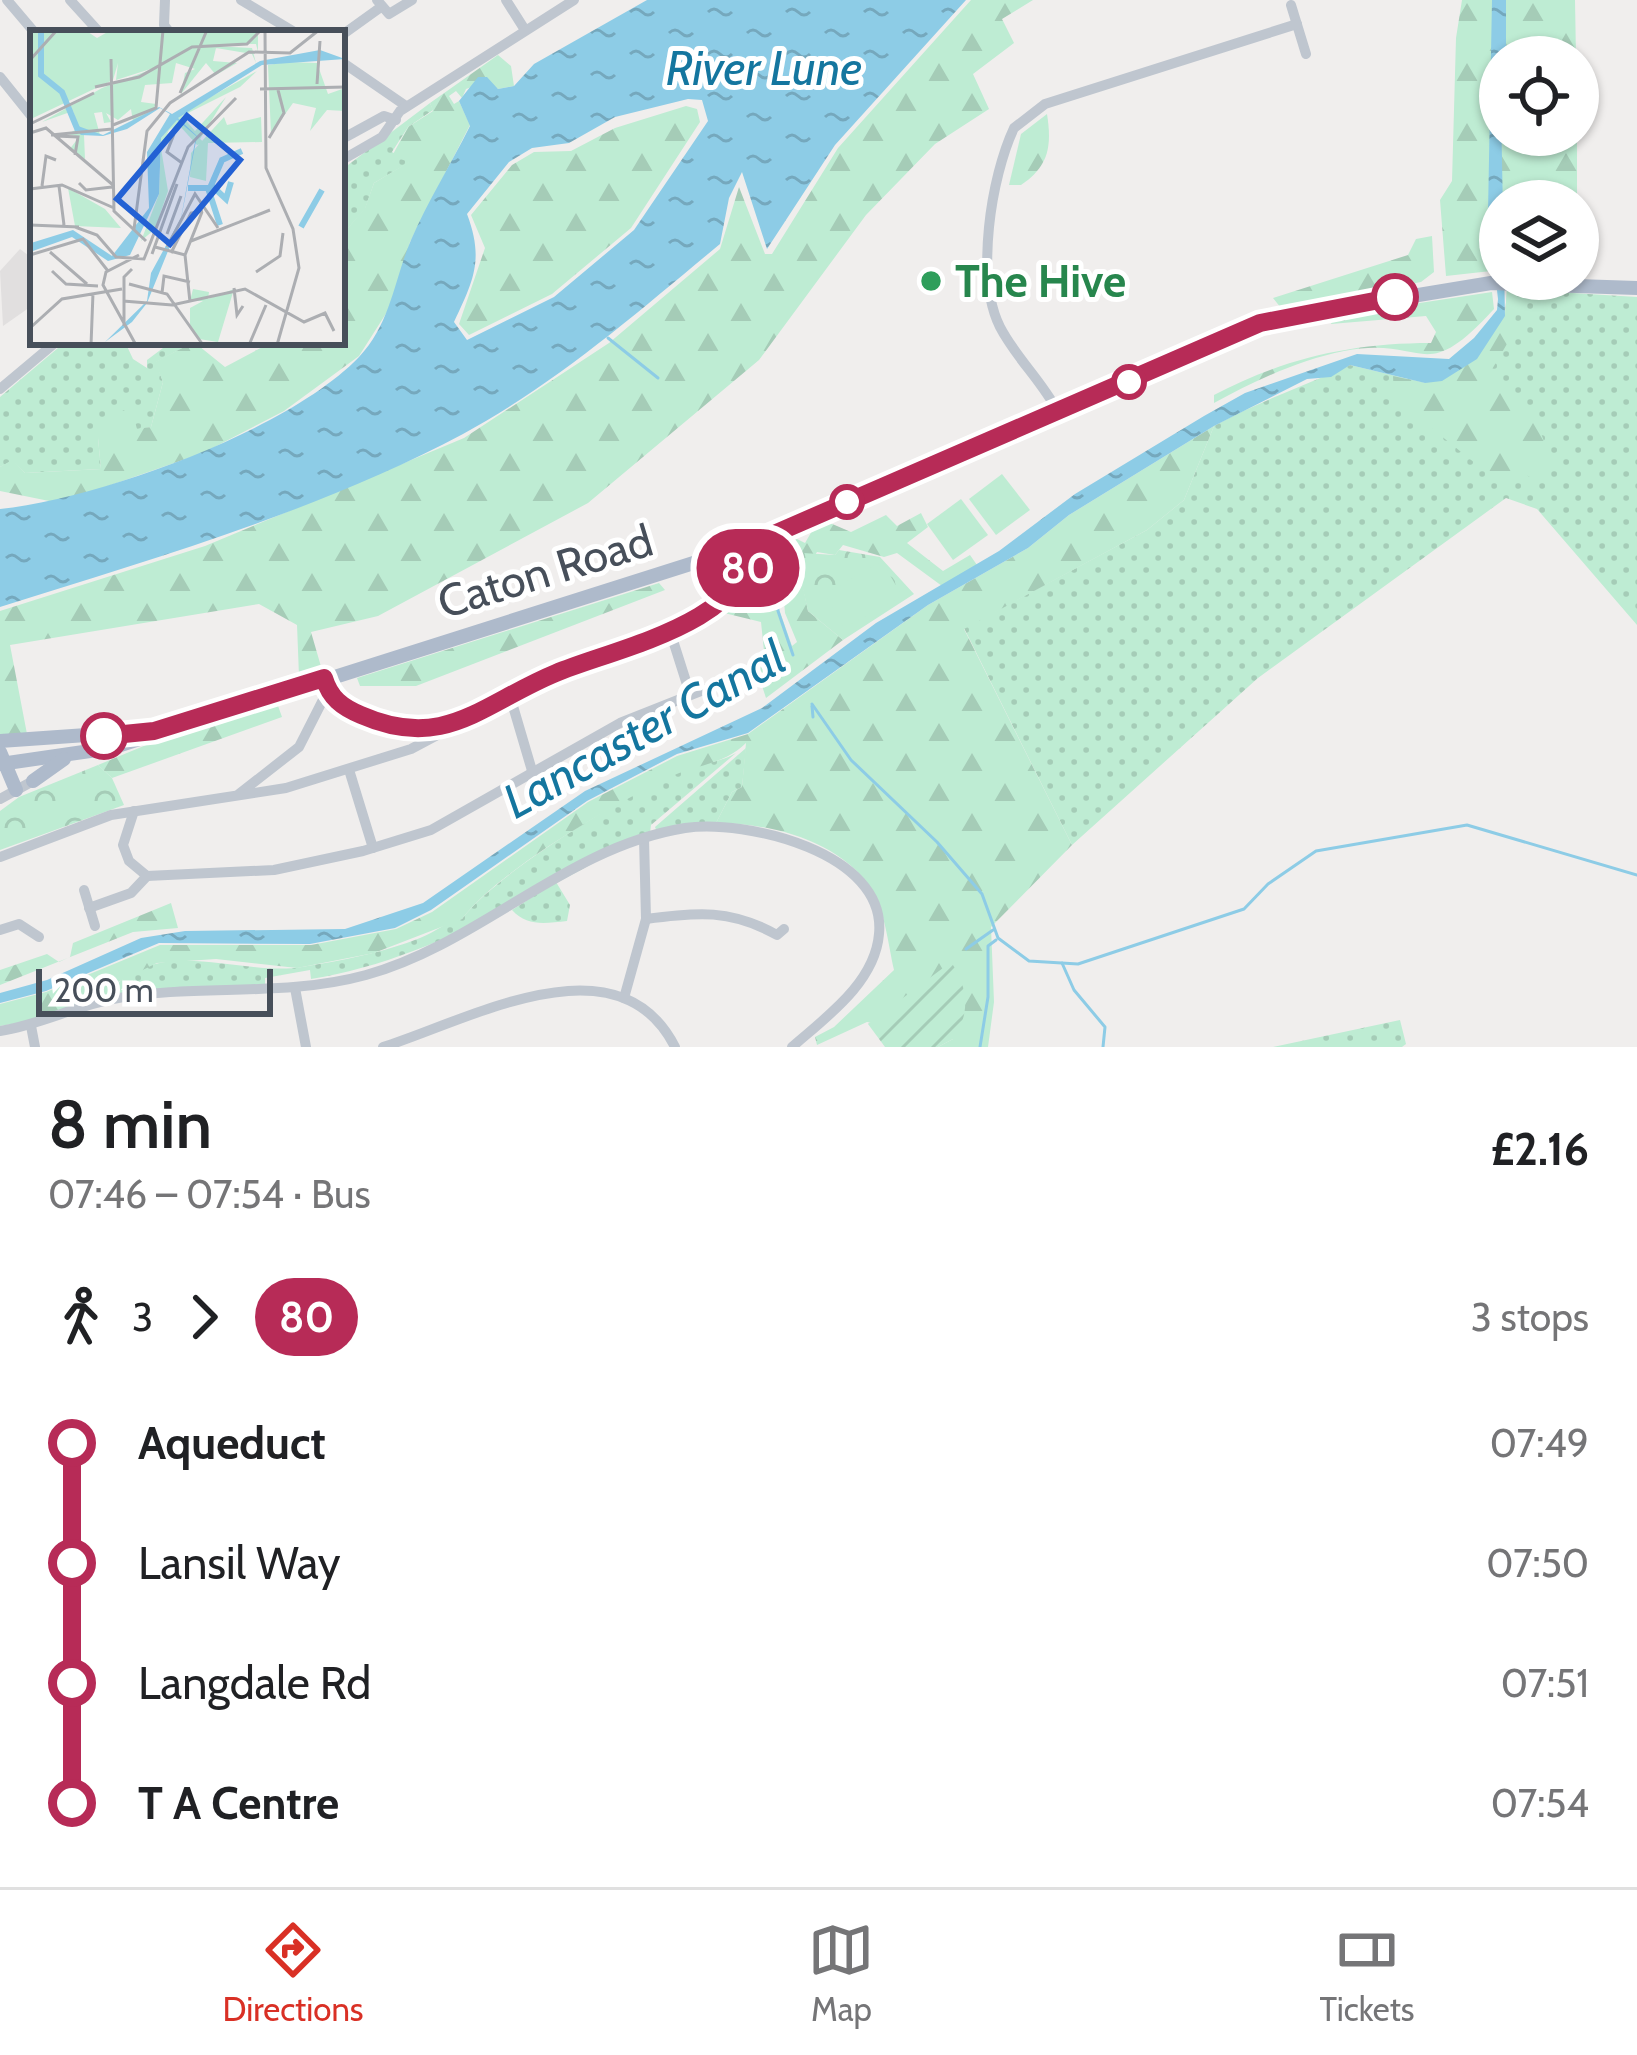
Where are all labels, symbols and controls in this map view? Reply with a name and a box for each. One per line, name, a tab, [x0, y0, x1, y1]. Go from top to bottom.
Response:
inset map	[30, 30, 345, 345]
map controls	[1479, 36, 1599, 300]
button: locate	[1479, 36, 1599, 156]
water label: River Lune	[666, 39, 862, 97]
button: layers	[1479, 180, 1599, 300]
place label: The Hive	[955, 254, 1126, 308]
marker: The Hive	[918, 268, 944, 294]
unlabelled marker	[1373, 275, 1417, 319]
unlabelled marker	[1113, 366, 1145, 398]
unlabelled marker	[831, 486, 863, 518]
street label: Caton Road	[431, 513, 659, 629]
line badge: 80	[694, 529, 802, 607]
text: 80	[720, 542, 776, 594]
water label: Lancaster Canal	[493, 627, 796, 830]
unlabelled marker	[82, 714, 126, 758]
scale bar	[36, 963, 273, 1016]
text: 200 m	[54, 970, 154, 1010]
text: 8 min	[48, 1084, 212, 1165]
text: £2.16	[1491, 1122, 1589, 1176]
text: 07:46 – 07:54 · Bus	[48, 1170, 371, 1218]
icon: walk	[48, 1284, 114, 1350]
icon: forward	[171, 1284, 237, 1350]
text: 80	[279, 1291, 334, 1343]
text: 3	[132, 1293, 153, 1341]
text: 3 stops	[1471, 1293, 1589, 1341]
text: Aqueduct	[138, 1416, 326, 1470]
text: 07:49	[1490, 1419, 1589, 1467]
text: Lansil Way	[138, 1536, 340, 1590]
text: 07:50	[1486, 1539, 1589, 1587]
text: Langdale Rd	[138, 1656, 371, 1710]
text: 07:51	[1501, 1659, 1589, 1707]
text: T A Centre	[138, 1776, 339, 1830]
text: 07:54	[1491, 1779, 1589, 1827]
tab: Directions	[222, 1917, 364, 2029]
tab: Map	[808, 1917, 874, 2029]
tab: Tickets	[1319, 1917, 1414, 2029]

